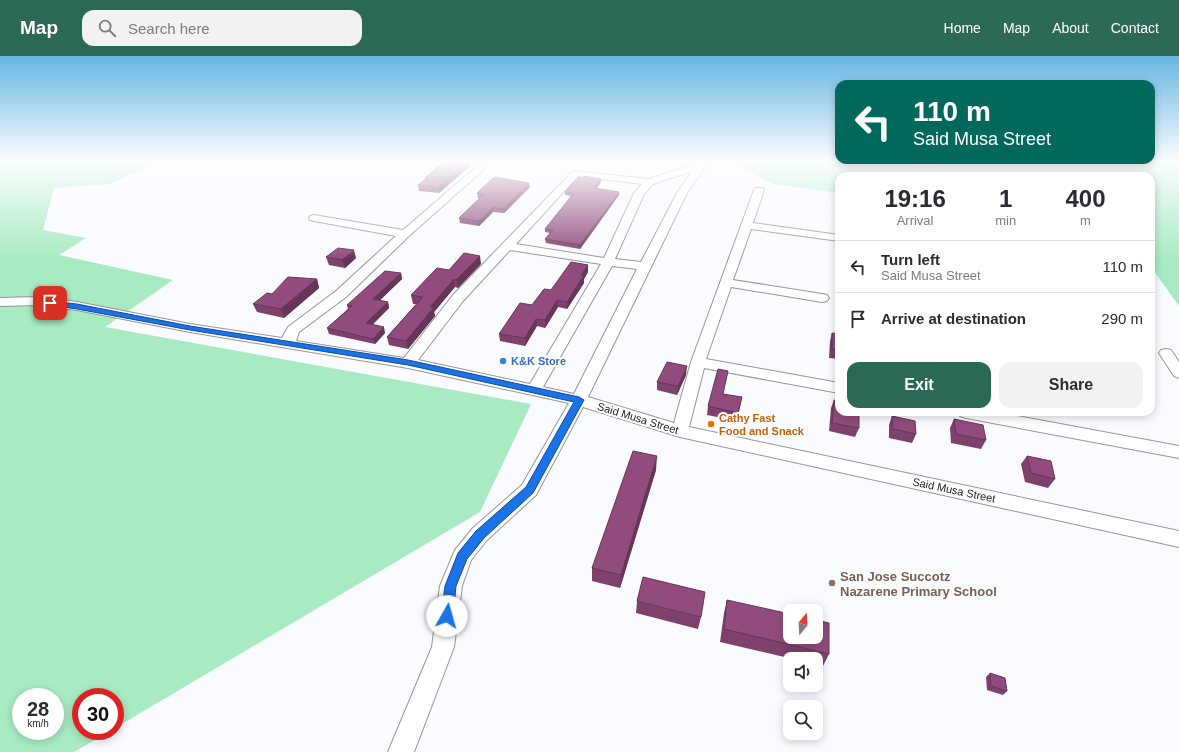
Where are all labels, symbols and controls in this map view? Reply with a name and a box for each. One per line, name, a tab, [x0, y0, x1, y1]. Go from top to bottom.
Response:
search box	[82, 10, 362, 46]
text: Map	[20, 17, 58, 38]
icon: search	[96, 17, 118, 39]
text: Search here	[128, 20, 210, 37]
text: Home	[944, 20, 981, 36]
text: Map	[1003, 20, 1030, 36]
text: About	[1052, 20, 1089, 36]
text: Contact	[1111, 20, 1159, 36]
icon: left	[847, 96, 899, 148]
text: 110 m	[913, 96, 991, 127]
text: Said Musa Street	[913, 129, 1051, 149]
text: 19:16	[884, 185, 946, 212]
text: 1	[999, 185, 1012, 212]
text: 400	[1066, 185, 1106, 212]
text: Arrival	[897, 213, 934, 228]
text: min	[995, 213, 1016, 228]
text: m	[1080, 213, 1091, 228]
text: Turn left	[881, 251, 940, 268]
icon: left	[847, 256, 869, 278]
text: 110 m	[1102, 258, 1143, 275]
text: Said Musa Street	[881, 268, 981, 283]
pin	[33, 286, 67, 320]
icon: arrive	[39, 292, 61, 314]
icon: arrive	[847, 308, 869, 330]
text: Arrive at destination	[881, 310, 1026, 327]
text: 290 m	[1101, 310, 1143, 327]
place label: K&K Store	[511, 355, 566, 367]
marker: K&K Store	[498, 356, 508, 366]
button: Exit	[847, 362, 991, 408]
button: Share	[999, 362, 1143, 408]
street label: Said Musa Street	[596, 400, 680, 436]
place label: Cathy Fast Food and Snack	[719, 412, 805, 437]
marker: Cathy Fast Food and Snack	[706, 419, 716, 429]
street label: Said Musa Street	[911, 475, 997, 505]
place label: San Jose Succotz Nazarene Primary School	[840, 569, 997, 599]
marker: San Jose Succotz Nazarene Primary School	[827, 578, 837, 588]
position arrow	[426, 595, 468, 637]
north arrow	[783, 604, 823, 644]
map controls	[783, 604, 823, 740]
button: sound	[783, 652, 823, 692]
speed limit sign: 30	[72, 688, 124, 740]
text: 28	[27, 698, 49, 720]
button: search	[783, 700, 823, 740]
text: km/h	[27, 718, 49, 729]

